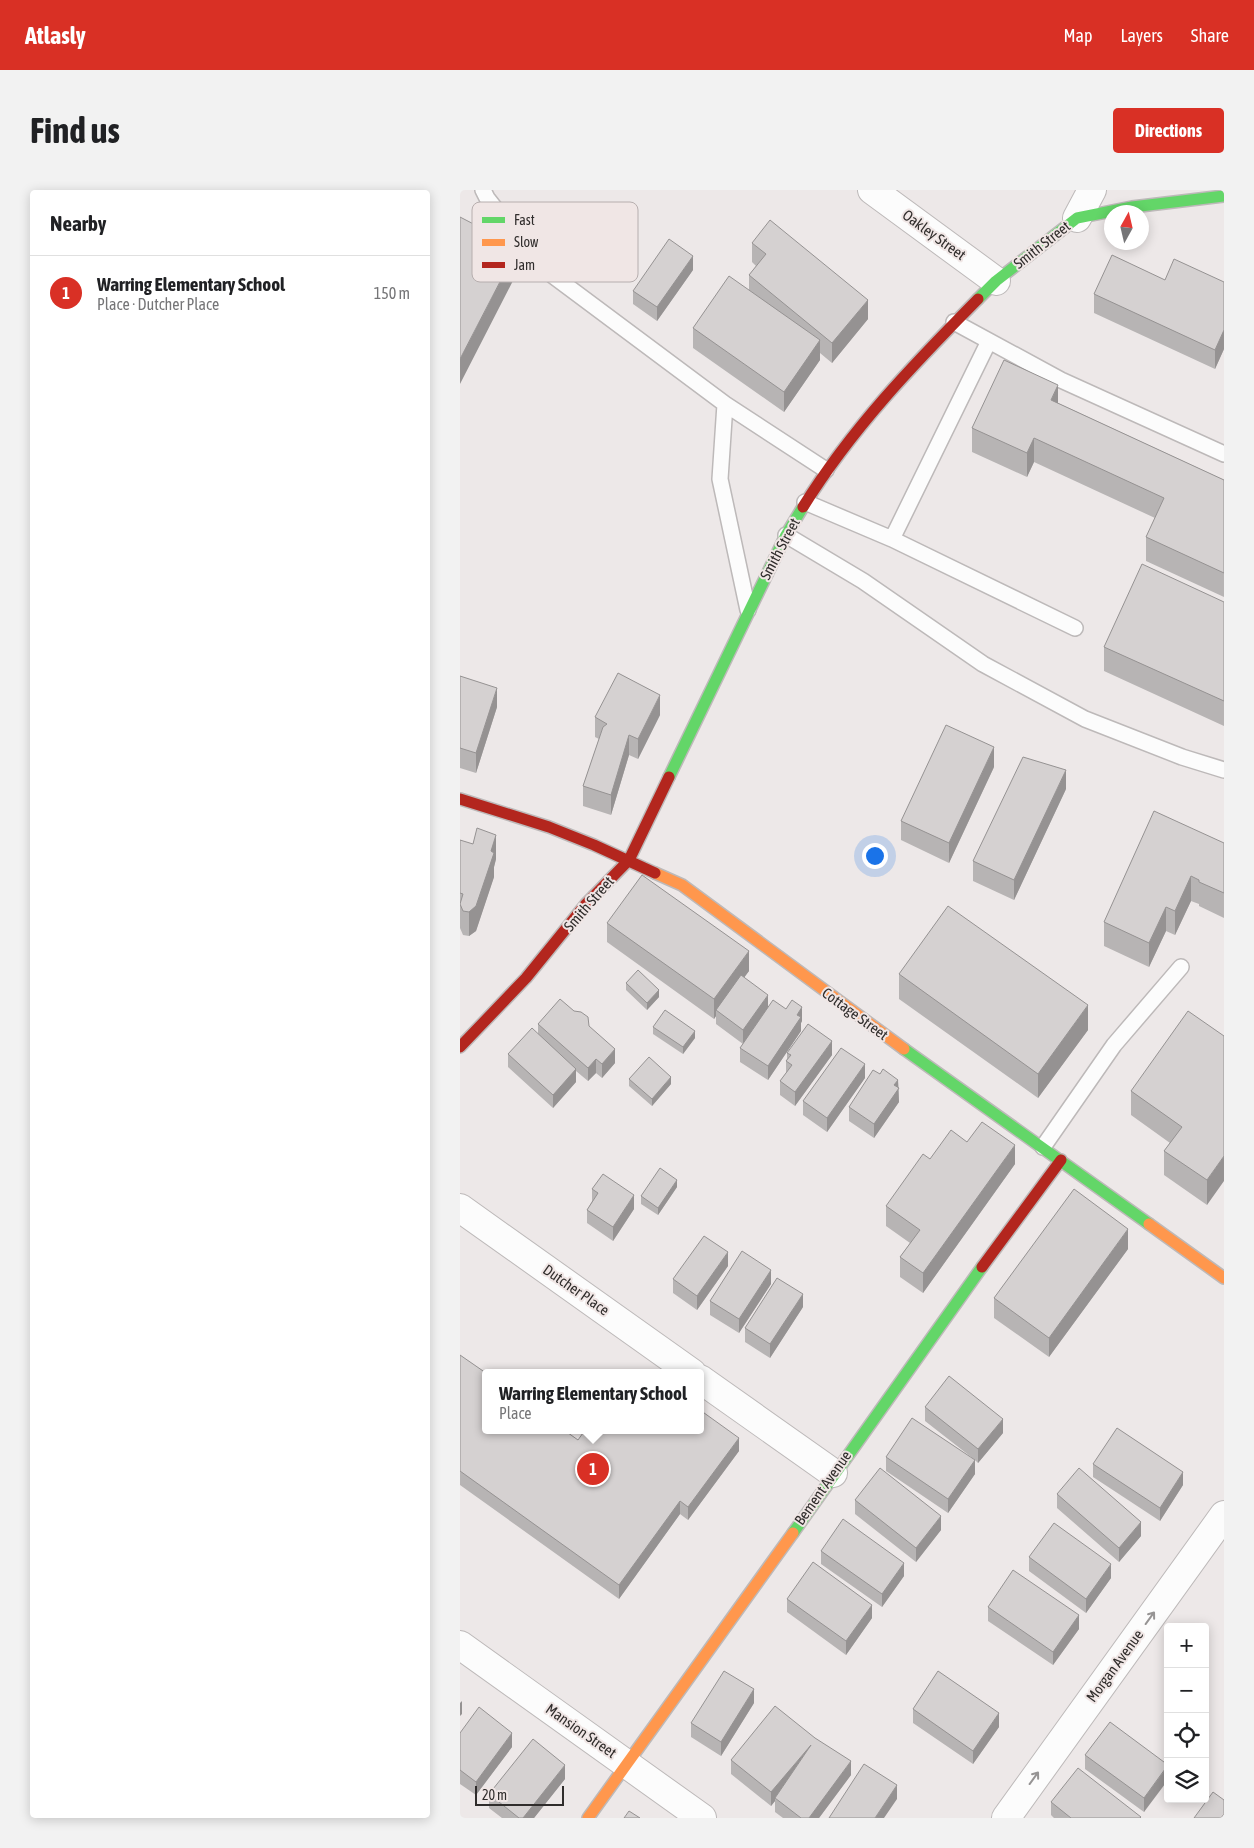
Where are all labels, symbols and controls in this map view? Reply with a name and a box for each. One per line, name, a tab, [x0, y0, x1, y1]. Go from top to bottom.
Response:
text: Atlasly	[25, 22, 86, 49]
text: Map	[1063, 25, 1092, 46]
text: Layers	[1120, 25, 1163, 46]
text: Share	[1191, 25, 1229, 46]
button: Directions	[1113, 108, 1224, 153]
text: Find us	[30, 110, 120, 150]
legend	[472, 202, 638, 282]
north arrow	[1104, 205, 1149, 250]
street label: Oakley Street	[899, 206, 969, 263]
text: Nearby	[50, 211, 106, 235]
text: Fast	[514, 212, 535, 228]
street label: Smith Street	[1010, 217, 1073, 272]
text: Slow	[514, 234, 539, 250]
text: Jam	[514, 257, 535, 273]
text: Warring Elementary School	[97, 273, 285, 295]
text: 1	[62, 284, 70, 302]
text: 150 m	[374, 284, 410, 302]
text: Place · Dutcher Place	[97, 295, 219, 313]
street label: Smith Street	[756, 515, 803, 582]
your location	[862, 843, 888, 869]
street label: Smith Street	[560, 873, 617, 935]
street label: Cottage Street	[819, 984, 892, 1043]
street label: Dutcher Place	[540, 1261, 613, 1319]
popup	[482, 1369, 704, 1434]
text: Warring Elementary School	[499, 1382, 687, 1404]
text: Place	[499, 1404, 532, 1422]
street label: Bement Avenue	[791, 1447, 855, 1528]
pin: 1	[577, 1450, 609, 1488]
one-way arrow	[1145, 1611, 1155, 1625]
map controls	[1164, 1623, 1209, 1803]
button: +	[1164, 1623, 1209, 1668]
street label: Morgan Avenue	[1083, 1626, 1147, 1705]
button: −	[1164, 1668, 1209, 1713]
street label: Mansion Street	[543, 1700, 620, 1761]
button: locate	[1164, 1713, 1209, 1758]
button: layers	[1164, 1758, 1209, 1803]
one-way arrow	[1029, 1771, 1039, 1785]
scale bar	[475, 1783, 564, 1806]
text: 20 m	[482, 1787, 507, 1803]

